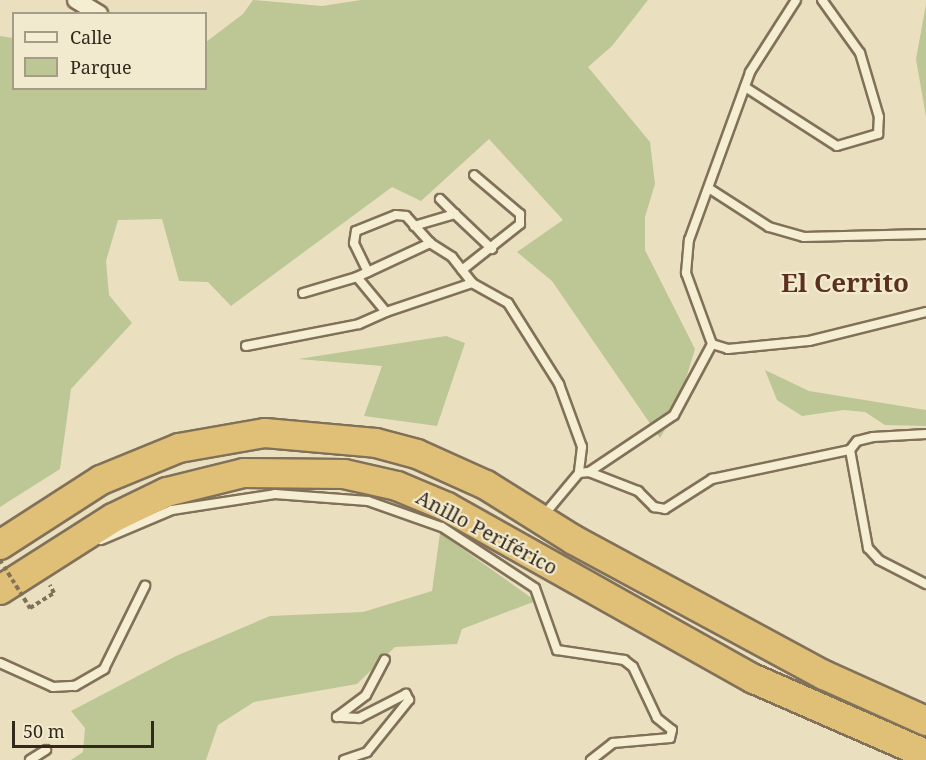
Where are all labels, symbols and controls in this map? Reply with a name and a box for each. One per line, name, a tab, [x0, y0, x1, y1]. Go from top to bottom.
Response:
legend	[12, 12, 207, 90]
text: Calle	[70, 25, 112, 49]
text: Parque	[70, 55, 132, 79]
district label: El Cerrito	[781, 267, 909, 299]
street label: Anillo Periférico	[412, 485, 562, 579]
scale bar	[15, 709, 158, 747]
text: 50 m	[23, 719, 65, 743]

